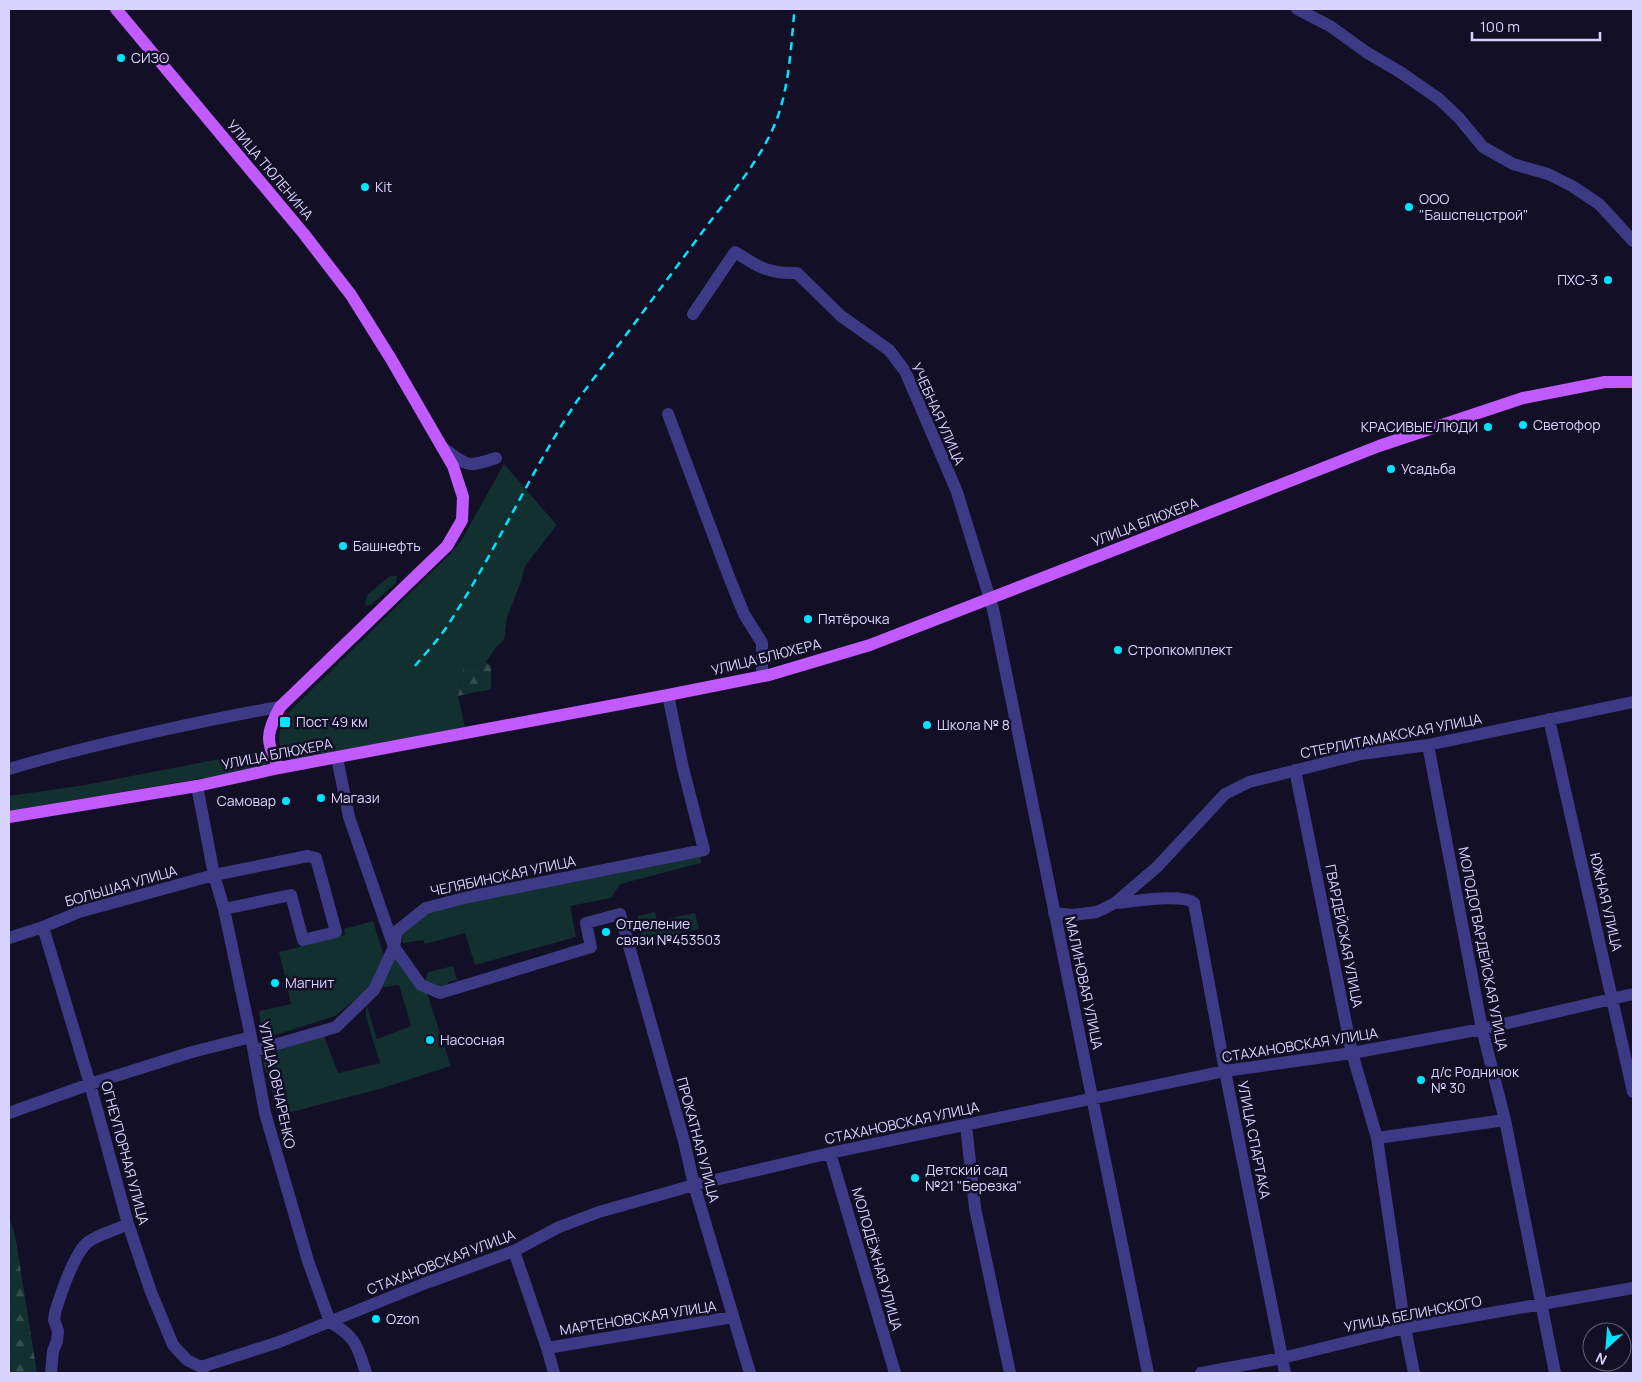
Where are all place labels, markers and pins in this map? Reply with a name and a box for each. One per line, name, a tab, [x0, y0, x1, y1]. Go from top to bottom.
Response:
place label: СИЗО	[131, 48, 169, 67]
marker: СИЗО	[115, 52, 127, 64]
place label: Kit	[375, 177, 393, 196]
marker: Kit	[359, 181, 371, 193]
place label: ООО "Башспецстрой"	[1419, 189, 1529, 224]
marker: ООО "Башспецстрой"	[1403, 201, 1415, 213]
place label: ПХС-3	[1557, 270, 1598, 289]
marker: ПХС-3	[1602, 274, 1614, 286]
place label: Светофор	[1533, 415, 1600, 434]
place label: КРАСИВЫЕ ЛЮДИ	[1361, 417, 1478, 436]
marker: Светофор	[1517, 419, 1529, 431]
marker: КРАСИВЫЕ ЛЮДИ	[1482, 421, 1494, 433]
place label: Усадьба	[1401, 459, 1456, 478]
marker: Усадьба	[1385, 463, 1397, 475]
place label: Башнефть	[353, 536, 421, 555]
marker: Башнефть	[337, 540, 349, 552]
place label: Пятёрочка	[818, 609, 890, 628]
marker: Пятёрочка	[802, 613, 814, 625]
place label: Стропкомплект	[1128, 640, 1233, 659]
marker: Стропкомплект	[1112, 644, 1124, 656]
place label: Пост 49 км	[296, 712, 368, 731]
marker: Пост 49 км	[278, 715, 292, 729]
place label: Школа № 8	[937, 715, 1010, 734]
marker: Школа № 8	[921, 719, 933, 731]
place label: Магази	[331, 788, 380, 807]
place label: Самовар	[217, 791, 276, 810]
marker: Магази	[315, 792, 327, 804]
marker: Самовар	[280, 795, 292, 807]
place label: Отделение связи №453503	[616, 914, 721, 949]
marker: Отделение связи №453503	[600, 926, 612, 938]
place label: Магнит	[285, 973, 334, 992]
marker: Магнит	[269, 977, 281, 989]
place label: Насосная	[440, 1030, 505, 1049]
marker: Насосная	[424, 1034, 436, 1046]
place label: д/с Родничок № 30	[1431, 1062, 1520, 1097]
marker: д/с Родничок № 30	[1415, 1074, 1427, 1086]
place label: Детский сад №21 "Березка"	[925, 1160, 1022, 1195]
marker: Детский сад №21 "Березка"	[909, 1172, 921, 1184]
place label: Ozon	[386, 1309, 420, 1328]
marker: Ozon	[370, 1313, 382, 1325]

